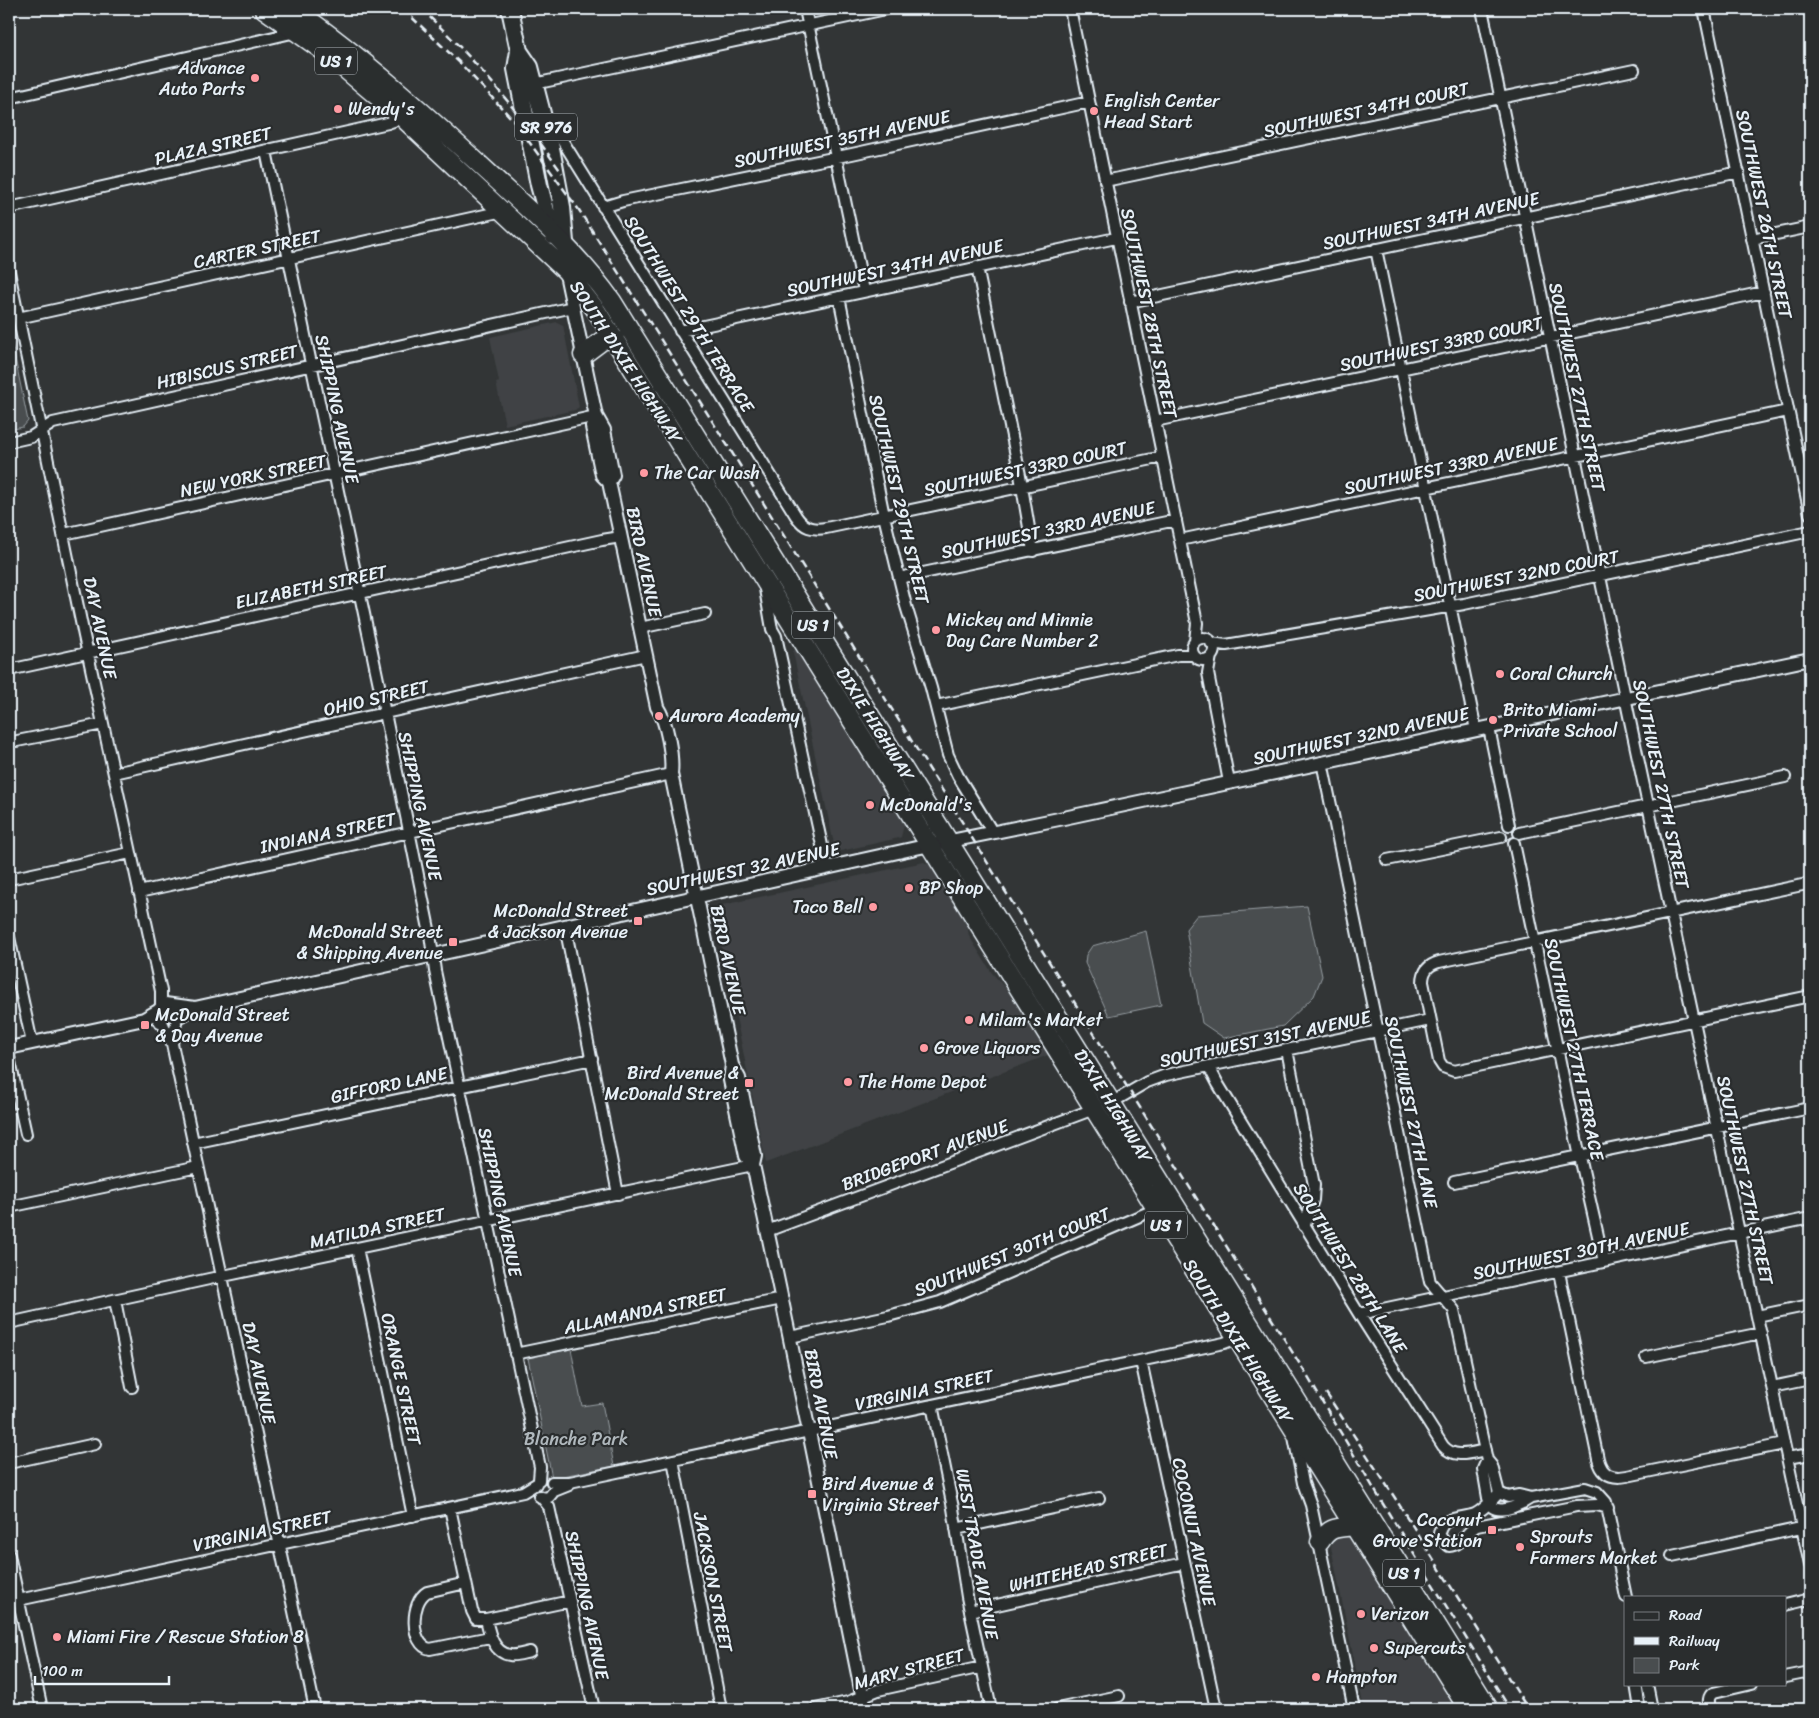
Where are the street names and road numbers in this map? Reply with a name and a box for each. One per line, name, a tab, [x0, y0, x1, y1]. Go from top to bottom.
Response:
road number: US 1	[315, 48, 357, 74]
street label: SOUTHWEST 34TH COURT	[1260, 72, 1473, 147]
street label: SOUTHWEST 35TH AVENUE	[731, 100, 954, 178]
street label: SOUTHWEST 26TH STREET	[1726, 106, 1802, 323]
road number: SR 976	[515, 114, 577, 140]
street label: PLAZA STREET	[151, 117, 276, 175]
street label: SOUTHWEST 34TH AVENUE	[1320, 182, 1543, 260]
street label: SOUTHWEST 28TH STREET	[1111, 205, 1187, 422]
street label: SOUTHWEST 29TH TERRACE	[615, 209, 763, 420]
street label: CARTER STREET	[190, 220, 325, 278]
street label: SOUTHWEST 34TH AVENUE	[784, 229, 1007, 307]
street label: SOUTH DIXIE HIGHWAY	[561, 274, 692, 451]
street label: SOUTHWEST 27TH STREET	[1539, 279, 1615, 496]
street label: SOUTHWEST 33RD COURT	[1337, 307, 1547, 381]
street label: SHIPPING AVENUE	[306, 331, 369, 488]
street label: HIBISCUS STREET	[153, 335, 302, 399]
street label: SOUTHWEST 29TH STREET	[859, 391, 939, 608]
street label: SOUTHWEST 33RD AVENUE	[1341, 427, 1562, 504]
street label: SOUTHWEST 33RD COURT	[921, 432, 1131, 506]
street label: NEW YORK STREET	[177, 445, 330, 507]
street label: SOUTHWEST 33RD AVENUE	[938, 491, 1159, 568]
street label: BIRD AVENUE	[617, 504, 671, 621]
street label: SOUTHWEST 32ND COURT	[1411, 540, 1623, 612]
street label: ELIZABETH STREET	[232, 555, 391, 619]
street label: DAY AVENUE	[74, 574, 127, 683]
road number: US 1	[792, 612, 834, 638]
street label: DIXIE HIGHWAY	[827, 660, 924, 788]
street label: OHIO STREET	[320, 670, 433, 726]
street label: SOUTHWEST 27TH STREET	[1623, 676, 1699, 893]
street label: SOUTHWEST 32ND AVENUE	[1250, 697, 1473, 775]
street label: SHIPPING AVENUE	[389, 728, 452, 885]
street label: INDIANA STREET	[256, 803, 400, 863]
street label: SOUTHWEST 32 AVENUE	[643, 833, 844, 905]
street label: BIRD AVENUE	[701, 902, 755, 1019]
street label: SOUTHWEST 27TH TERRACE	[1535, 935, 1613, 1164]
street label: SOUTHWEST 31ST AVENUE	[1156, 1001, 1375, 1077]
street label: SOUTHWEST 27TH LANE	[1375, 1013, 1447, 1212]
street label: DIXIE HIGHWAY	[1065, 1042, 1162, 1170]
street label: GIFFORD LANE	[328, 1057, 451, 1113]
street label: SOUTHWEST 27TH STREET	[1707, 1072, 1783, 1289]
street label: BRIDGEPORT AVENUE	[837, 1110, 1014, 1200]
street label: SHIPPING AVENUE	[469, 1124, 532, 1281]
street label: SOUTHWEST 28TH LANE	[1284, 1176, 1416, 1361]
street label: SOUTHWEST 30TH COURT	[909, 1197, 1116, 1306]
street label: MATILDA STREET	[306, 1198, 449, 1258]
road number: US 1	[1145, 1212, 1187, 1238]
street label: SOUTHWEST 30TH AVENUE	[1470, 1212, 1693, 1290]
street label: SOUTH DIXIE HIGHWAY	[1174, 1252, 1302, 1431]
street label: ALLAMANDA STREET	[560, 1278, 730, 1344]
street label: ORANGE STREET	[371, 1310, 431, 1449]
street label: DAY AVENUE	[233, 1319, 286, 1428]
street label: BIRD AVENUE	[795, 1346, 848, 1463]
street label: VIRGINIA STREET	[852, 1359, 998, 1420]
street label: COCONUT AVENUE	[1163, 1455, 1226, 1610]
street label: WEST TRADE AVENUE	[946, 1466, 1008, 1643]
street label: VIRGINIA STREET	[190, 1500, 336, 1561]
street label: JACKSON STREET	[684, 1508, 742, 1656]
street label: SHIPPING AVENUE	[556, 1527, 619, 1684]
street label: WHITEHEAD STREET	[1005, 1534, 1172, 1602]
road number: US 1	[1383, 1560, 1425, 1586]
street label: MARY STREET	[850, 1639, 969, 1699]

